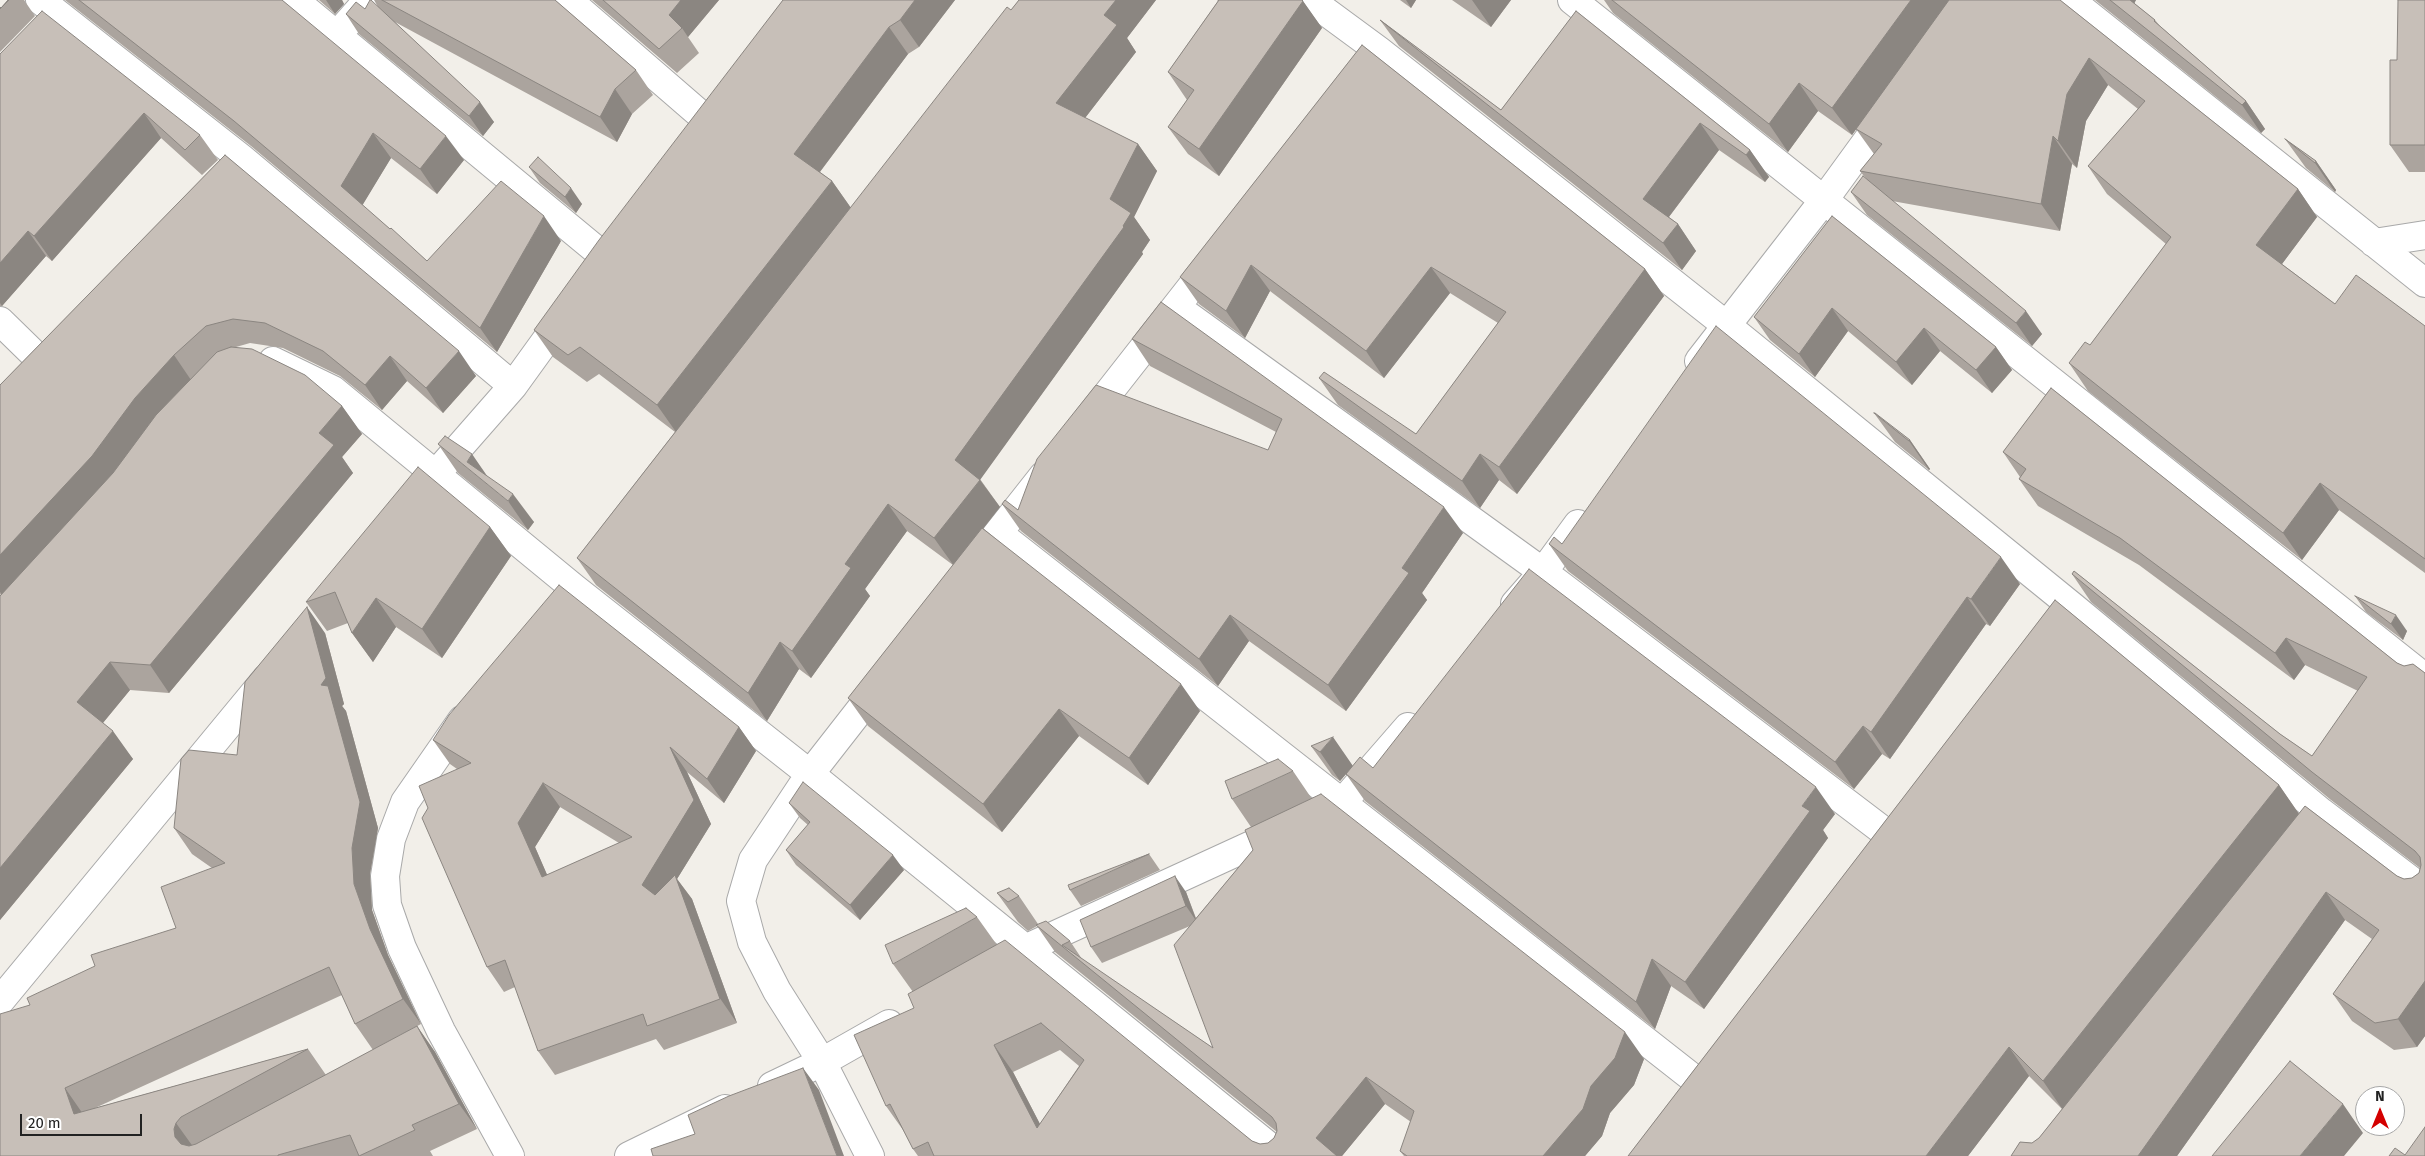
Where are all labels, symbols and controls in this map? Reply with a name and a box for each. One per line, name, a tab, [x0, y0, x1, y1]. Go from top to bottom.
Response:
north arrow	[2355, 1086, 2405, 1136]
text: N	[2375, 1088, 2385, 1105]
scale bar	[22, 1104, 145, 1136]
text: 20 m	[28, 1114, 61, 1132]

